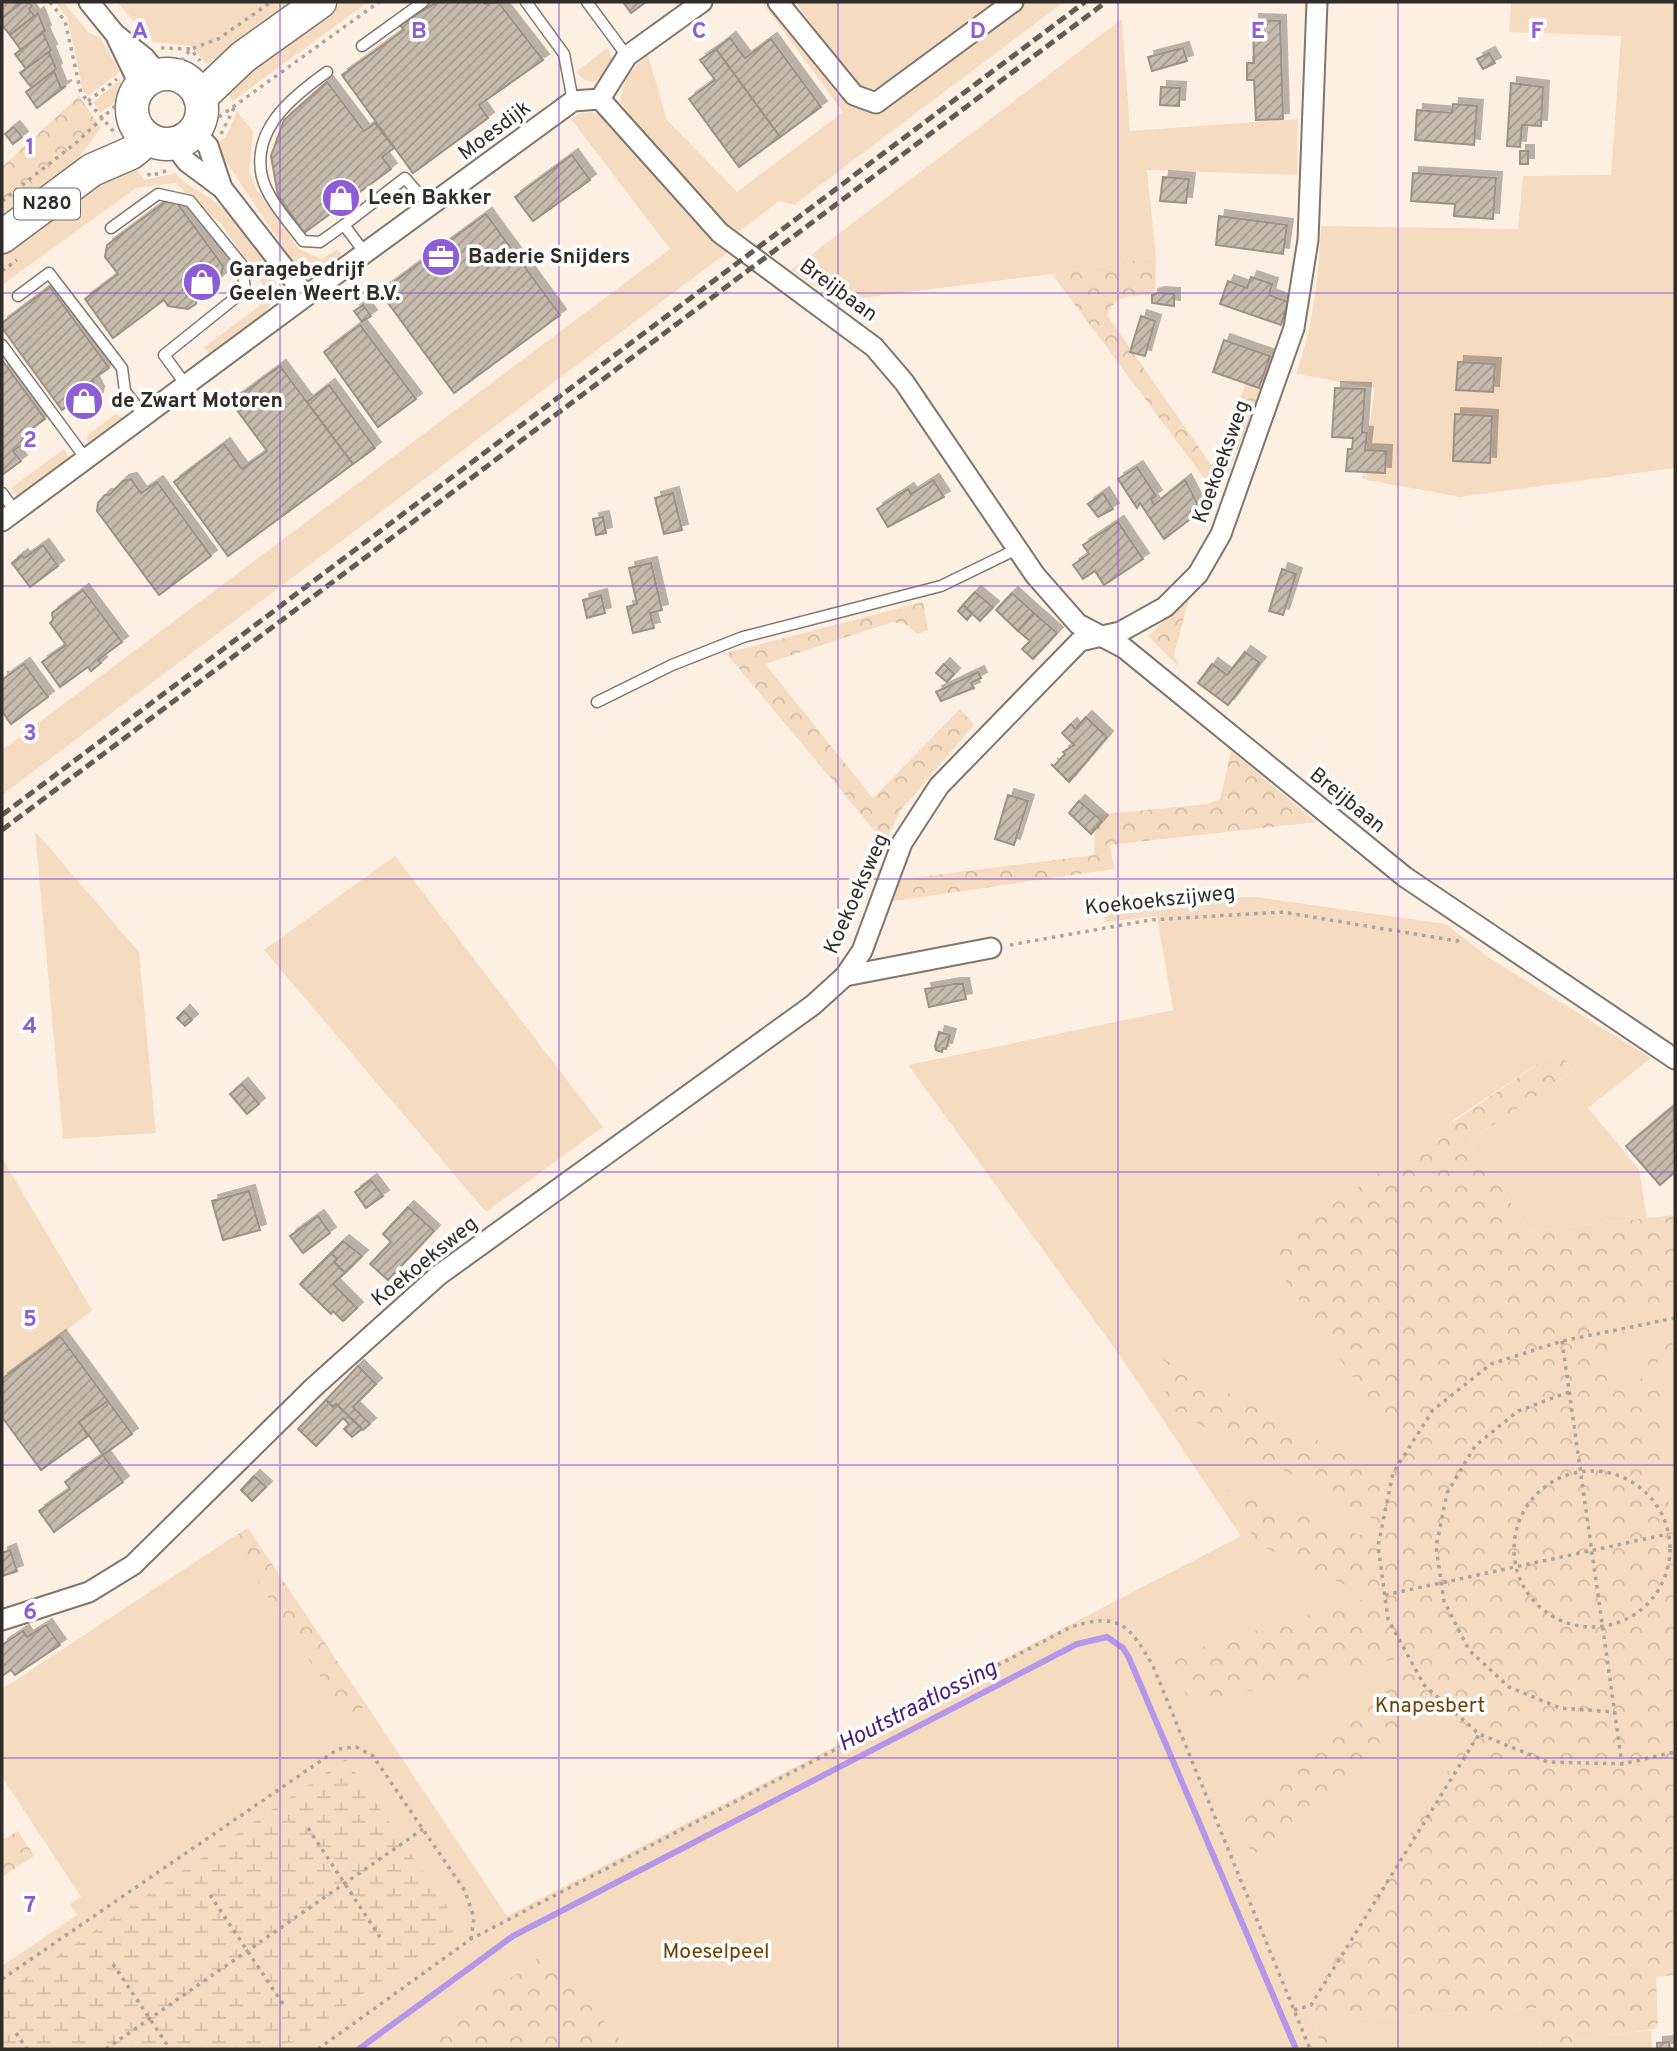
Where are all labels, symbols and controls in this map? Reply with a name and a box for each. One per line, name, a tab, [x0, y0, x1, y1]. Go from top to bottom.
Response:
text: A	[132, 18, 148, 47]
text: B	[411, 18, 427, 47]
text: C	[692, 18, 706, 47]
text: D	[970, 18, 986, 47]
text: E	[1251, 18, 1265, 47]
text: F	[1530, 18, 1544, 47]
street label: Moesdijk	[453, 95, 537, 167]
text: 1	[25, 134, 35, 163]
shop icon: Leen Bakker	[320, 177, 362, 219]
place label: Leen Bakker	[368, 185, 492, 212]
road number: N280	[14, 188, 80, 220]
office icon: Baderie Snijders	[420, 236, 462, 278]
place label: Baderie Snijders	[468, 244, 630, 271]
street label: Breijbaan	[793, 253, 883, 329]
place label: Garagebedrijf Geelen Weert B.V.	[229, 257, 400, 308]
shop icon: Garagebedrijf Geelen Weert B.V.	[181, 261, 223, 303]
shop icon: de Zwart Motoren	[63, 380, 105, 422]
place label: de Zwart Motoren	[111, 388, 283, 415]
street label: Koekoeksweg	[1187, 397, 1257, 527]
text: 2	[23, 427, 37, 456]
text: 3	[23, 720, 37, 749]
street label: Breijbaan	[1303, 762, 1391, 840]
street label: Koekoeksweg	[818, 829, 896, 959]
street label: Koekoekszijweg	[1083, 880, 1237, 922]
text: 4	[23, 1013, 37, 1042]
street label: Koekoeksweg	[366, 1211, 484, 1313]
text: 5	[23, 1306, 37, 1335]
text: 6	[23, 1599, 37, 1628]
water label: Houtstraatlossing	[834, 1654, 1003, 1759]
park label: Knapesbert	[1375, 1693, 1485, 1720]
text: 7	[24, 1892, 36, 1921]
park label: Moeselpeel	[662, 1939, 770, 1966]

